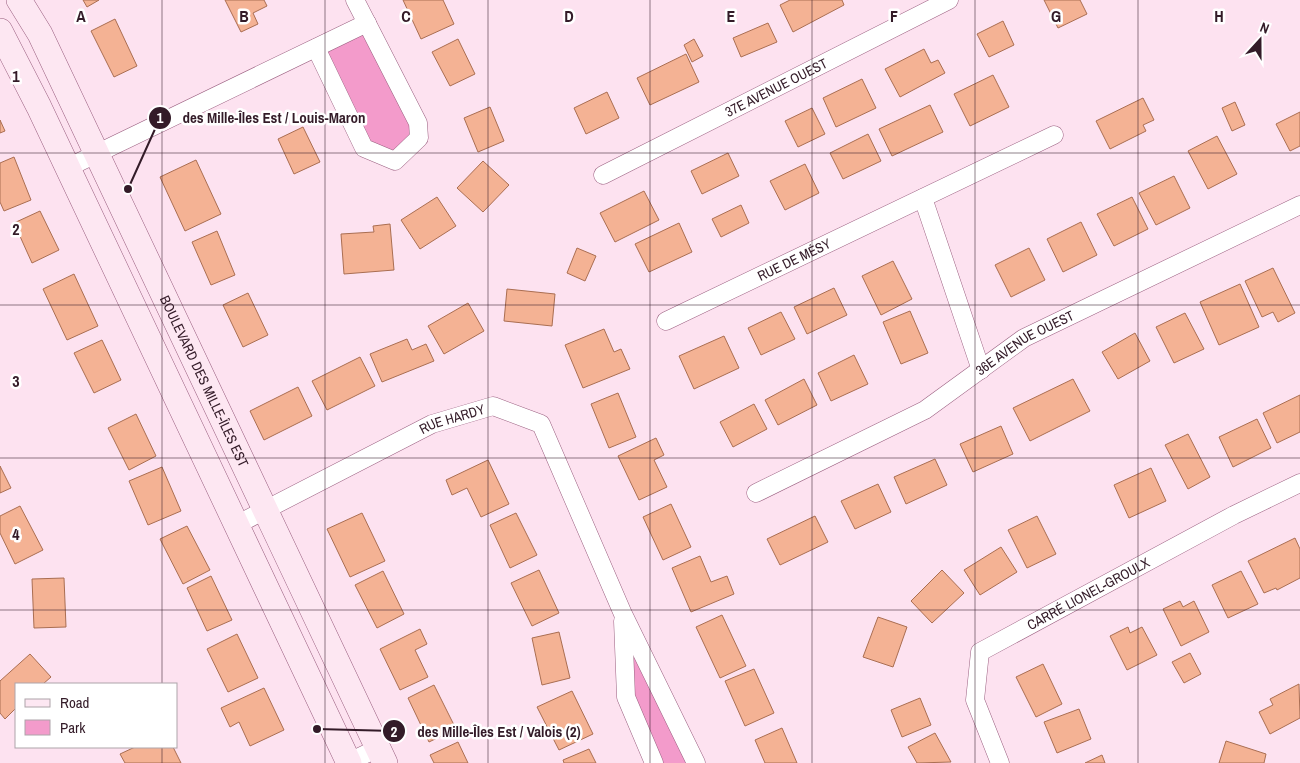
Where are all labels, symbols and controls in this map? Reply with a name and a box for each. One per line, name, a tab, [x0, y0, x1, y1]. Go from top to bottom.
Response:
text: A	[76, 5, 86, 27]
text: B	[239, 5, 249, 27]
text: C	[401, 5, 411, 27]
text: D	[564, 5, 574, 27]
text: E	[727, 5, 736, 27]
text: F	[890, 5, 898, 27]
text: G	[1051, 5, 1061, 27]
text: H	[1214, 5, 1224, 27]
north arrow	[1235, 15, 1285, 65]
text: N	[1258, 18, 1272, 38]
street label: 37E AVENUE OUEST	[722, 54, 830, 121]
text: 1	[12, 65, 20, 87]
callout: des Mille-Îles Est / Louis-Maron	[148, 103, 376, 133]
text: 1	[157, 107, 164, 128]
text: des Mille-Îles Est / Louis-Maron	[182, 107, 366, 128]
text: 2	[12, 218, 20, 240]
street label: RUE DE MÉSY	[754, 234, 834, 285]
street label: BOULEVARD DES MILLE-ÎLES EST	[156, 292, 253, 470]
street label: 36E AVENUE OUEST	[972, 306, 1077, 379]
text: 3	[12, 370, 20, 392]
street label: RUE HARDY	[416, 400, 487, 438]
text: 4	[12, 523, 20, 545]
street label: CARRÉ LIONEL-GROULX	[1024, 553, 1153, 634]
legend	[15, 683, 178, 748]
text: Road	[60, 692, 89, 713]
callout: des Mille-Îles Est / Valois (2)	[382, 716, 590, 746]
text: Park	[60, 717, 86, 738]
text: 2	[391, 721, 398, 742]
text: des Mille-Îles Est / Valois (2)	[417, 721, 581, 742]

